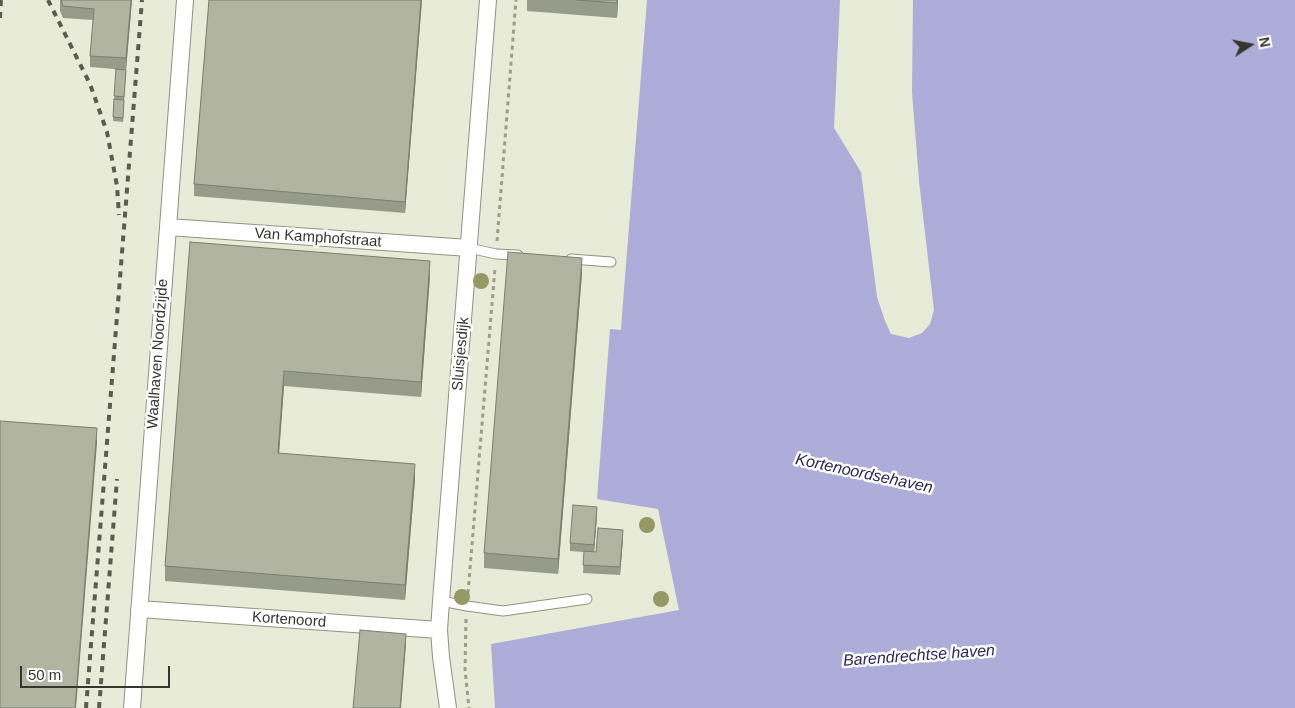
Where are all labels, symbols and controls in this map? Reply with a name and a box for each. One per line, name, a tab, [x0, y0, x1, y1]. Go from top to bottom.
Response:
north arrow	[1225, 20, 1275, 70]
text: N	[1256, 36, 1274, 49]
street label: Van Kamphofstraat	[254, 225, 382, 251]
street label: Waalhaven Noordzijde	[144, 278, 172, 430]
street label: Sluisjesdijk	[449, 316, 473, 392]
water label: Kortenoordsehaven	[794, 450, 934, 498]
street label: Kortenoord	[251, 608, 327, 632]
water label: Barendrechtse haven	[842, 641, 996, 671]
scale bar	[22, 656, 172, 688]
text: 50 m	[28, 666, 61, 683]

